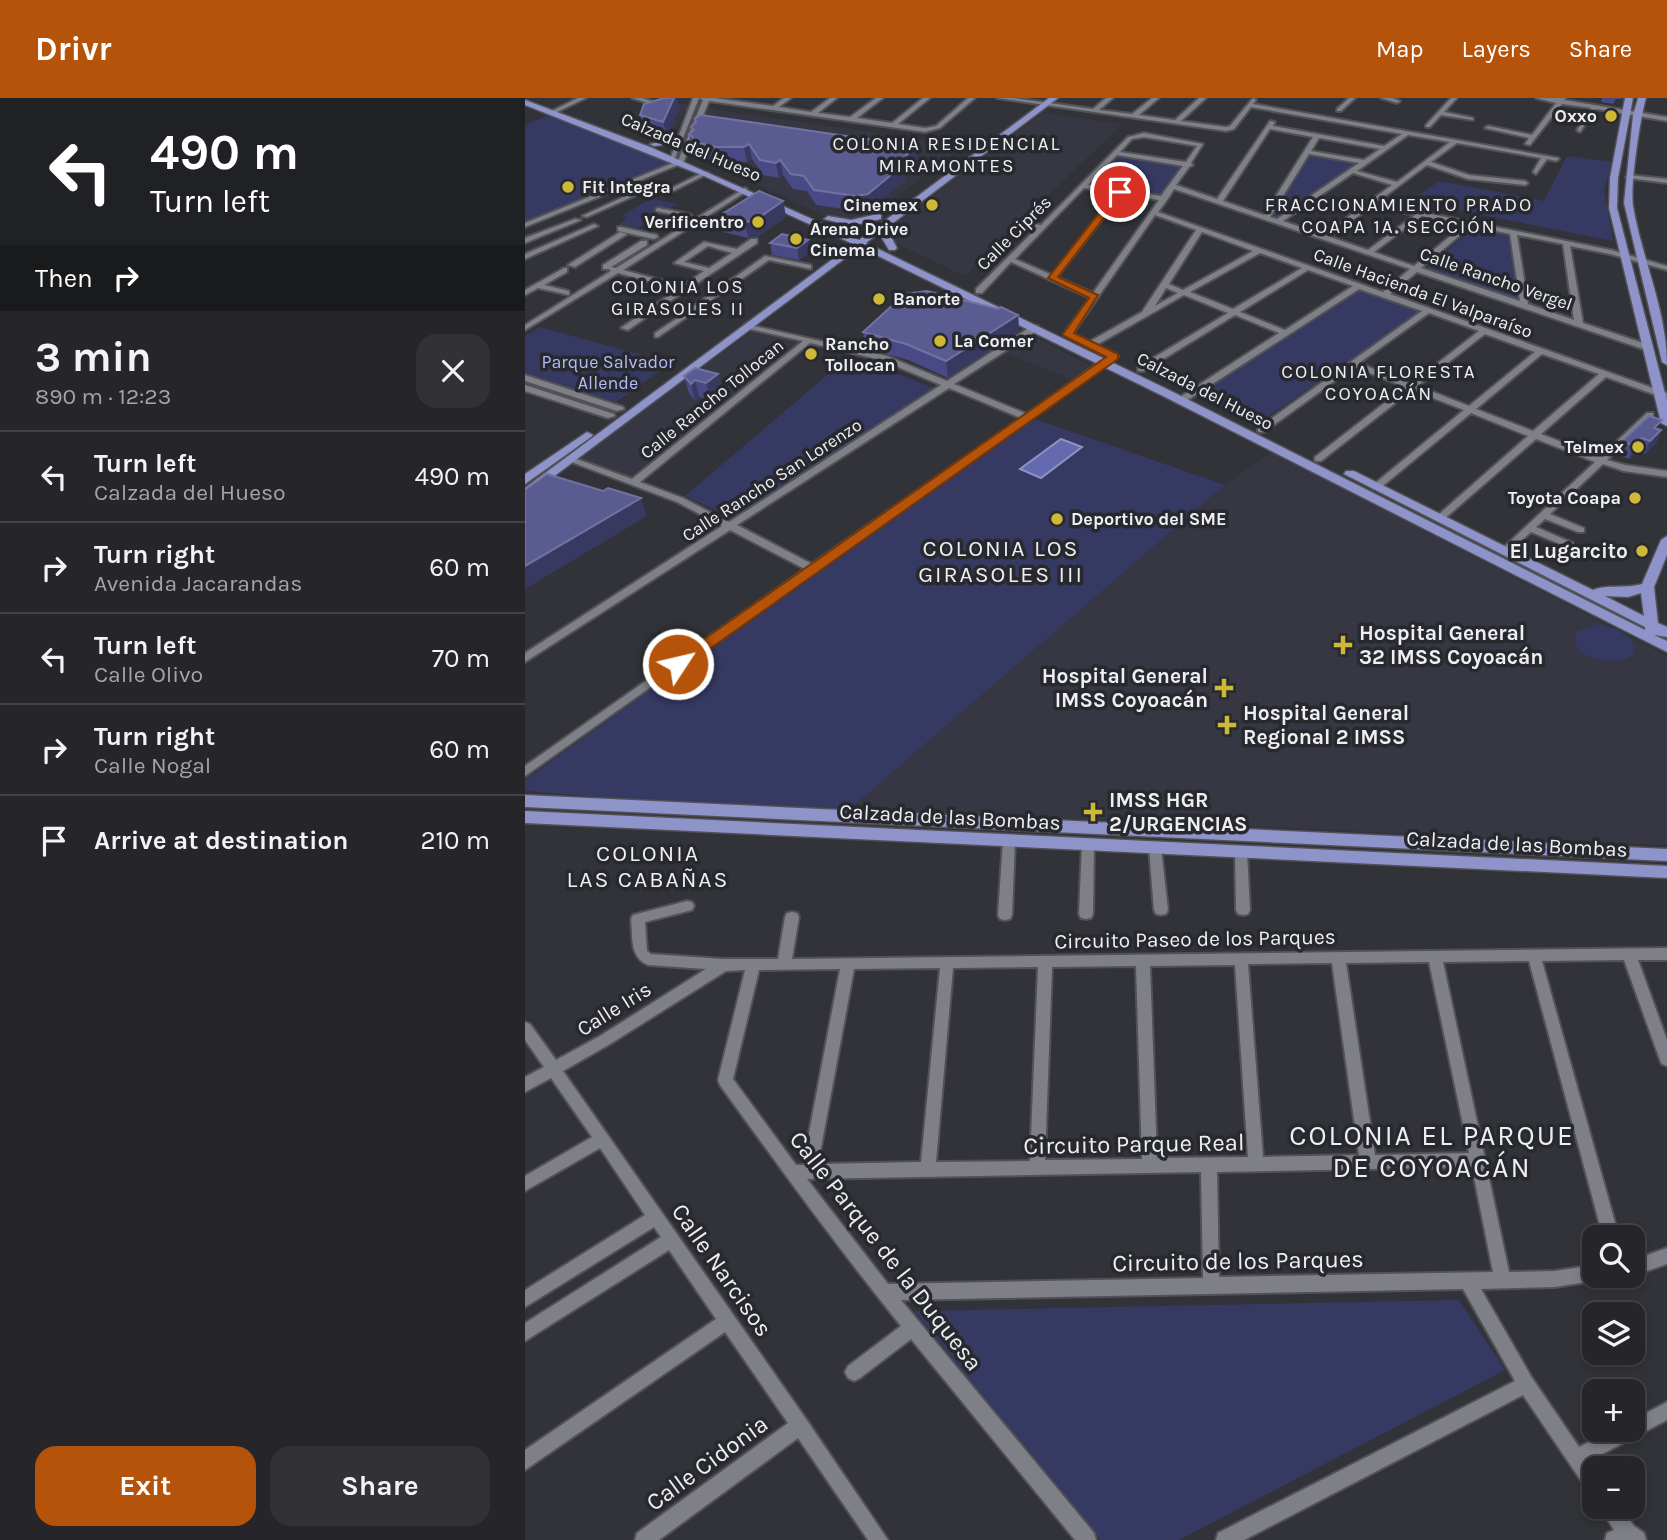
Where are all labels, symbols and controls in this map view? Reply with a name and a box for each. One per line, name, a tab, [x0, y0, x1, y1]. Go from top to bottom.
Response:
text: Drivr	[35, 30, 112, 68]
text: Map	[1376, 35, 1424, 63]
text: Layers	[1462, 35, 1531, 63]
text: Share	[1569, 35, 1632, 63]
place label: Oxxo	[1555, 105, 1597, 127]
street label: Calzada del Hueso	[618, 108, 764, 186]
marker: Oxxo	[1603, 108, 1619, 124]
text: 490 m	[150, 124, 299, 181]
icon: left	[35, 126, 126, 217]
district label: COLONIA RESIDENCIAL MIRAMONTES	[833, 133, 1061, 177]
pin	[1090, 162, 1150, 222]
icon: arrive	[1101, 173, 1139, 211]
place label: Fit Integra	[582, 176, 671, 198]
marker: Fit Integra	[560, 179, 576, 195]
text: Turn left	[150, 183, 270, 220]
street label: Calle Ciprés	[972, 191, 1056, 275]
place label: Cinemex	[843, 194, 918, 216]
district label: FRACCIONAMIENTO PRADO COAPA 1A. SECCIÓN	[1265, 194, 1533, 238]
marker: Cinemex	[924, 197, 940, 213]
place label: Verificentro	[644, 211, 744, 233]
marker: Verificentro	[750, 214, 766, 230]
place label: Arena Drive Cinema	[810, 218, 908, 261]
marker: Arena Drive Cinema	[788, 231, 804, 247]
street label: Calle Hacienda El Valparaíso	[1310, 243, 1536, 343]
street label: Calle Rancho Vergel	[1417, 243, 1575, 315]
icon: right	[107, 259, 145, 297]
text: Then	[35, 263, 93, 294]
district label: COLONIA LOS GIRASOLES II	[611, 276, 745, 320]
place label: Banorte	[893, 288, 960, 310]
marker: Banorte	[871, 291, 887, 307]
place label: La Comer	[954, 330, 1033, 352]
text: 3 min	[35, 332, 152, 382]
place label: Rancho Tollocan	[825, 333, 896, 376]
marker: La Comer	[932, 333, 948, 349]
button: close	[416, 334, 490, 408]
street label: Calle Rancho Tollocan	[636, 334, 788, 464]
marker: Rancho Tollocan	[803, 346, 819, 362]
street label: Calzada del Hueso	[1133, 347, 1277, 435]
park label: Parque Salvador Allende	[541, 351, 675, 394]
district label: COLONIA FLORESTA COYOACÁN	[1281, 361, 1477, 405]
text: 890 m · 12:23	[35, 383, 171, 410]
street label: Calle Rancho San Lorenzo	[678, 414, 866, 546]
place label: Telmex	[1564, 436, 1624, 458]
marker: Telmex	[1630, 439, 1646, 455]
text: Turn left	[94, 448, 196, 479]
icon: left	[35, 458, 73, 496]
text: 490 m	[414, 461, 490, 492]
text: Calzada del Hueso	[94, 479, 286, 506]
place label: Toyota Coapa	[1508, 487, 1621, 509]
marker: Toyota Coapa	[1627, 490, 1643, 506]
place label: Deportivo del SME	[1071, 508, 1227, 530]
marker: Deportivo del SME	[1049, 511, 1065, 527]
district label: COLONIA LOS GIRASOLES III	[918, 535, 1084, 588]
text: Turn right	[94, 539, 215, 570]
place label: El Lugarcito	[1510, 539, 1628, 563]
marker: El Lugarcito	[1634, 543, 1650, 559]
icon: right	[35, 549, 73, 587]
text: 60 m	[429, 552, 490, 583]
text: Avenida Jacarandas	[94, 570, 302, 597]
place label: Hospital General 32 IMSS Coyoacán	[1359, 621, 1543, 669]
position arrow	[641, 627, 715, 701]
text: Turn left	[94, 630, 196, 661]
marker: Hospital General 32 IMSS Coyoacán	[1333, 635, 1353, 655]
icon: left	[35, 640, 73, 678]
text: 70 m	[432, 643, 490, 674]
text: Calle Olivo	[94, 661, 203, 688]
place label: Hospital General IMSS Coyoacán	[1042, 664, 1208, 712]
marker: Hospital General IMSS Coyoacán	[1214, 678, 1234, 698]
place label: Hospital General Regional 2 IMSS	[1243, 701, 1409, 749]
marker: Hospital General Regional 2 IMSS	[1217, 715, 1237, 735]
text: Turn right	[94, 721, 215, 752]
icon: right	[35, 731, 73, 769]
text: 60 m	[429, 734, 490, 765]
text: Calle Nogal	[94, 752, 211, 779]
place label: IMSS HGR 2/URGENCIAS	[1109, 788, 1247, 836]
street label: Calzada de las Bombas	[839, 799, 1061, 835]
marker: IMSS HGR 2/URGENCIAS	[1083, 802, 1103, 822]
icon: arrive	[35, 822, 73, 860]
text: Arrive at destination	[94, 825, 348, 856]
text: 210 m	[420, 825, 490, 856]
street label: Calzada de las Bombas	[1406, 826, 1628, 862]
district label: COLONIA LAS CABAÑAS	[566, 840, 730, 893]
street label: Circuito Paseo de los Parques	[1054, 925, 1336, 953]
street label: Calle Iris	[573, 977, 655, 1041]
district label: COLONIA EL PARQUE DE COYOACÁN	[1289, 1119, 1575, 1184]
street label: Calle Parque de la Duquesa	[784, 1126, 988, 1376]
street label: Circuito Parque Real	[1023, 1128, 1245, 1160]
street label: Calle Narcisos	[666, 1198, 778, 1342]
map controls	[1582, 1225, 1645, 1519]
button: search	[1582, 1225, 1645, 1288]
street label: Circuito de los Parques	[1112, 1245, 1364, 1277]
button: layers	[1582, 1302, 1645, 1365]
button: +	[1582, 1379, 1645, 1442]
street label: Calle Cidonia	[641, 1410, 773, 1516]
button: Exit	[35, 1446, 256, 1526]
button: Share	[270, 1446, 490, 1526]
button: −	[1582, 1456, 1645, 1519]

